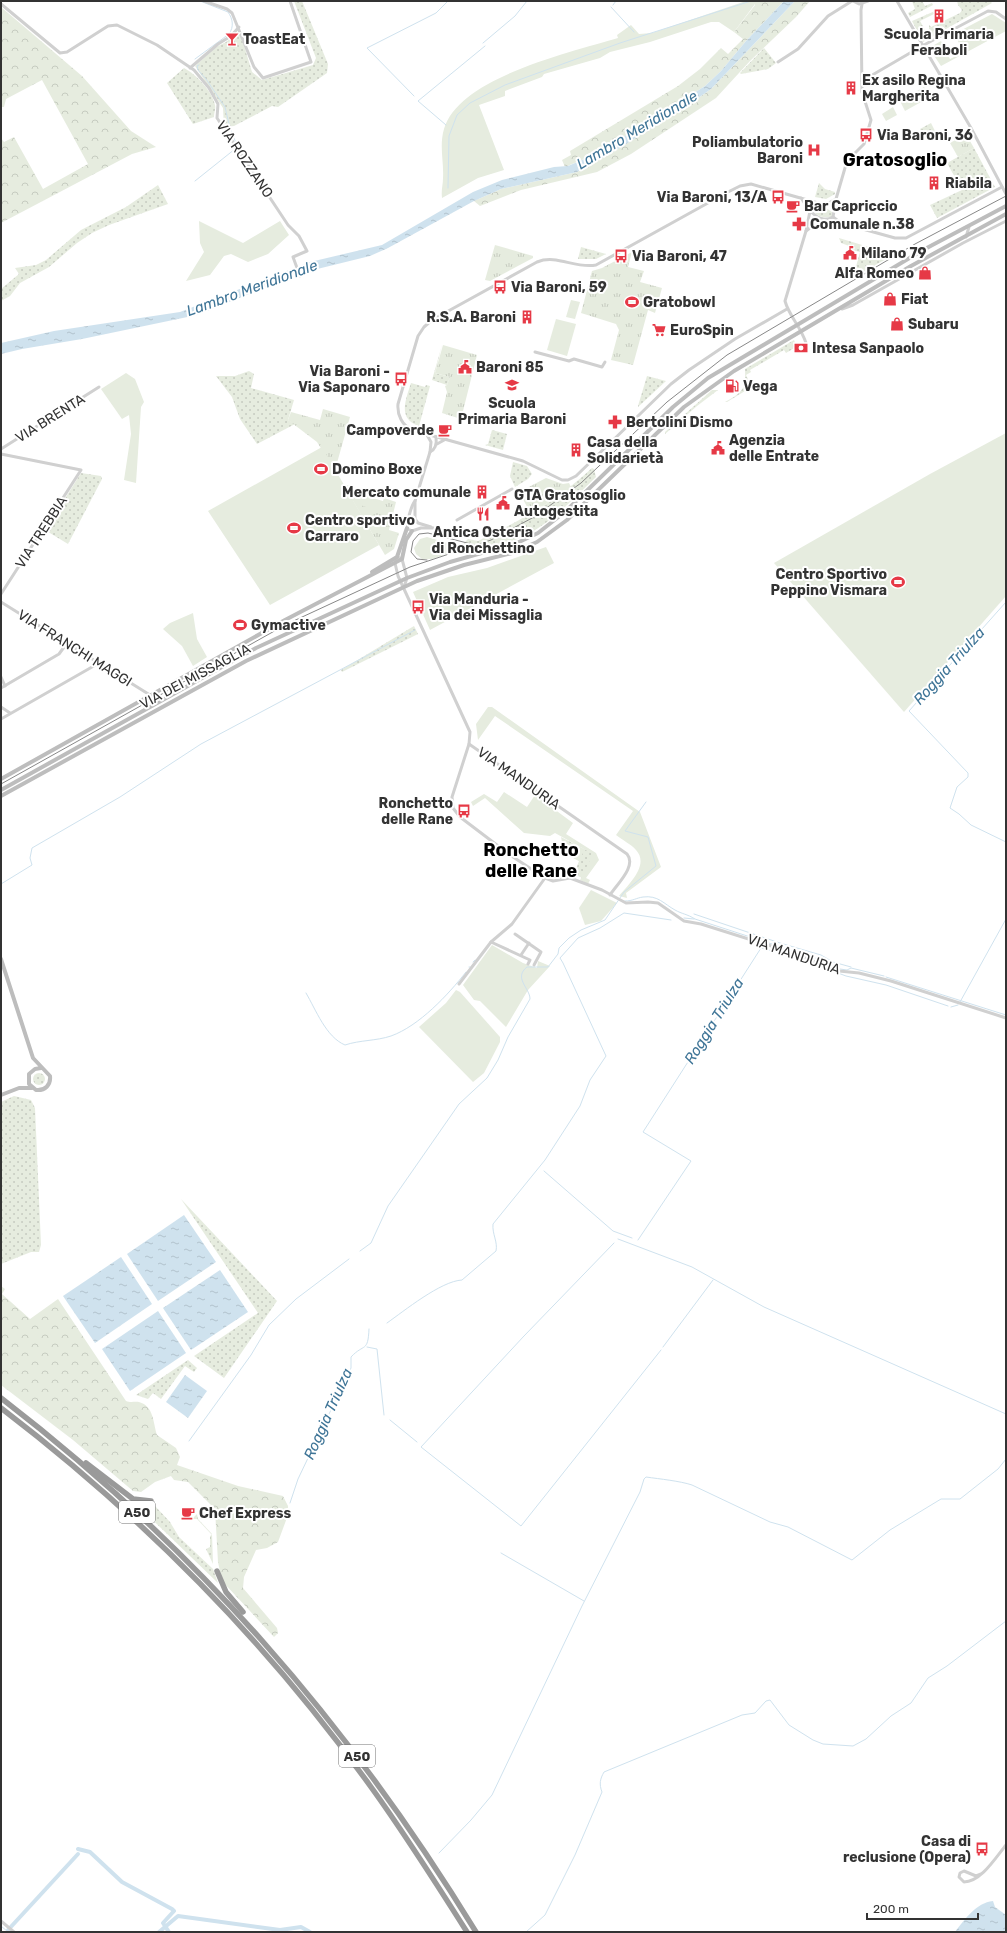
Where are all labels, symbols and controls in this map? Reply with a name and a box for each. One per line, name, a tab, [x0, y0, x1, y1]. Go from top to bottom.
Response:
building icon: Scuola Primaria Feraboli	[931, 8, 947, 24]
place label: Scuola Primaria Feraboli	[884, 26, 994, 59]
bar icon: ToastEat	[224, 31, 240, 47]
place label: ToastEat	[243, 31, 306, 48]
place label: Ex asilo Regina Margherita	[862, 72, 966, 105]
building icon: Ex asilo Regina Margherita	[843, 80, 859, 96]
water label: Lambro Meridionale	[573, 86, 701, 173]
street label: VIA ROZZANO	[213, 117, 277, 201]
bus stop icon: Via Baroni, 36	[858, 127, 874, 143]
place label: Via Baroni, 36	[877, 127, 973, 144]
place label: Poliambulatorio Baroni	[692, 134, 803, 167]
hospital icon: Poliambulatorio Baroni	[806, 142, 822, 158]
district label: Gratosoglio	[843, 149, 947, 171]
building icon: Riabila	[926, 175, 942, 191]
place label: Riabila	[945, 175, 992, 192]
place label: Via Baroni, 13/A	[657, 189, 767, 206]
bus stop icon: Via Baroni, 13/A	[770, 189, 786, 205]
cafe icon: Bar Capriccio	[785, 198, 801, 214]
place label: Bar Capriccio	[804, 198, 898, 215]
pharmacy icon: Comunale n.38	[791, 216, 807, 232]
place label: Comunale n.38	[810, 216, 914, 233]
public building icon: Milano 79	[842, 245, 858, 261]
place label: Milano 79	[861, 245, 926, 262]
bus stop icon: Via Baroni, 47	[613, 248, 629, 264]
place label: Via Baroni, 47	[632, 248, 727, 265]
water label: Lambro Meridionale	[184, 256, 321, 320]
place label: Alfa Romeo	[835, 265, 914, 282]
shop icon: Alfa Romeo	[917, 265, 933, 281]
bus stop icon: Via Baroni, 59	[492, 279, 508, 295]
place label: Via Baroni, 59	[511, 279, 607, 296]
shop icon: Fiat	[882, 291, 898, 307]
place label: Fiat	[901, 291, 929, 308]
sports icon: Gratobowl	[624, 294, 640, 310]
place label: Gratobowl	[643, 294, 716, 311]
place label: R.S.A. Baroni	[426, 309, 516, 326]
building icon: R.S.A. Baroni	[519, 309, 535, 325]
shop icon: Subaru	[889, 316, 905, 332]
place label: Subaru	[908, 316, 959, 333]
supermarket icon: EuroSpin	[651, 322, 667, 338]
place label: EuroSpin	[670, 322, 734, 339]
bank icon: Intesa Sanpaolo	[793, 340, 809, 356]
place label: Intesa Sanpaolo	[812, 340, 924, 357]
public building icon: Baroni 85	[457, 359, 473, 375]
place label: Baroni 85	[476, 359, 543, 376]
place label: Via Baroni - Via Saponaro	[298, 363, 390, 396]
bus stop icon: Via Baroni - Via Saponaro	[393, 371, 409, 387]
school or university icon: Scuola Primaria Baroni	[504, 377, 520, 393]
fuel station icon: Vega	[724, 378, 740, 394]
place label: Vega	[743, 378, 777, 395]
street label: VIA BRENTA	[12, 390, 89, 446]
place label: Scuola Primaria Baroni	[458, 395, 566, 428]
pharmacy icon: Bertolini Dismo	[607, 414, 623, 430]
place label: Bertolini Dismo	[626, 414, 733, 431]
place label: Campoverde	[346, 422, 434, 439]
cafe icon: Campoverde	[437, 422, 453, 438]
place label: Agenzia delle Entrate	[729, 432, 819, 465]
place label: Casa della Solidarietà	[587, 434, 663, 467]
public building icon: Agenzia delle Entrate	[710, 440, 726, 456]
building icon: Casa della Solidarietà	[568, 442, 584, 458]
sports icon: Domino Boxe	[313, 461, 329, 477]
place label: Domino Boxe	[332, 461, 422, 478]
place label: Mercato comunale	[342, 484, 471, 501]
building icon: Mercato comunale	[474, 484, 490, 500]
place label: GTA Gratosoglio Autogestita	[514, 487, 626, 520]
street label: VIA TREBBIA	[12, 492, 71, 572]
public building icon: GTA Gratosoglio Autogestita	[495, 495, 511, 511]
restaurant icon: Antica Osteria di Ronchettino	[475, 506, 491, 522]
place label: Centro sportivo Carraro	[305, 512, 415, 545]
sports icon: Centro sportivo Carraro	[286, 520, 302, 536]
place label: Antica Osteria di Ronchettino	[431, 524, 535, 557]
place label: Centro Sportivo Peppino Vismara	[771, 566, 887, 599]
sports icon: Centro Sportivo Peppino Vismara	[890, 574, 906, 590]
place label: Via Manduria - Via dei Missaglia	[429, 591, 542, 624]
bus stop icon: Via Manduria - Via dei Missaglia	[410, 599, 426, 615]
street label: VIA FRANCHI MAGGI	[14, 606, 135, 691]
sports icon: Gymactive	[232, 617, 248, 633]
place label: Gymactive	[251, 617, 326, 634]
water label: Roggia Triulza	[910, 623, 989, 708]
street label: VIA DEI MISSAGLIA	[137, 640, 254, 713]
street label: VIA MANDURIA	[474, 743, 564, 814]
place label: Ronchetto delle Rane	[379, 795, 453, 828]
bus stop icon: Ronchetto delle Rane	[456, 803, 472, 819]
district label: Ronchetto delle Rane	[483, 839, 579, 882]
street label: VIA MANDURIA	[745, 931, 843, 979]
water label: Roggia Triulza	[680, 974, 748, 1067]
water label: Roggia Triulza	[300, 1365, 356, 1462]
road number: A50	[119, 1501, 155, 1523]
cafe icon: Chef Express	[180, 1505, 196, 1521]
place label: Chef Express	[199, 1505, 291, 1522]
road number: A50	[339, 1745, 375, 1767]
place label: Casa di reclusione (Opera)	[843, 1833, 971, 1866]
bus stop icon: Casa di reclusione (Opera)	[974, 1841, 990, 1857]
scale bar	[867, 1895, 978, 1921]
text: 200 m	[873, 1902, 909, 1916]

